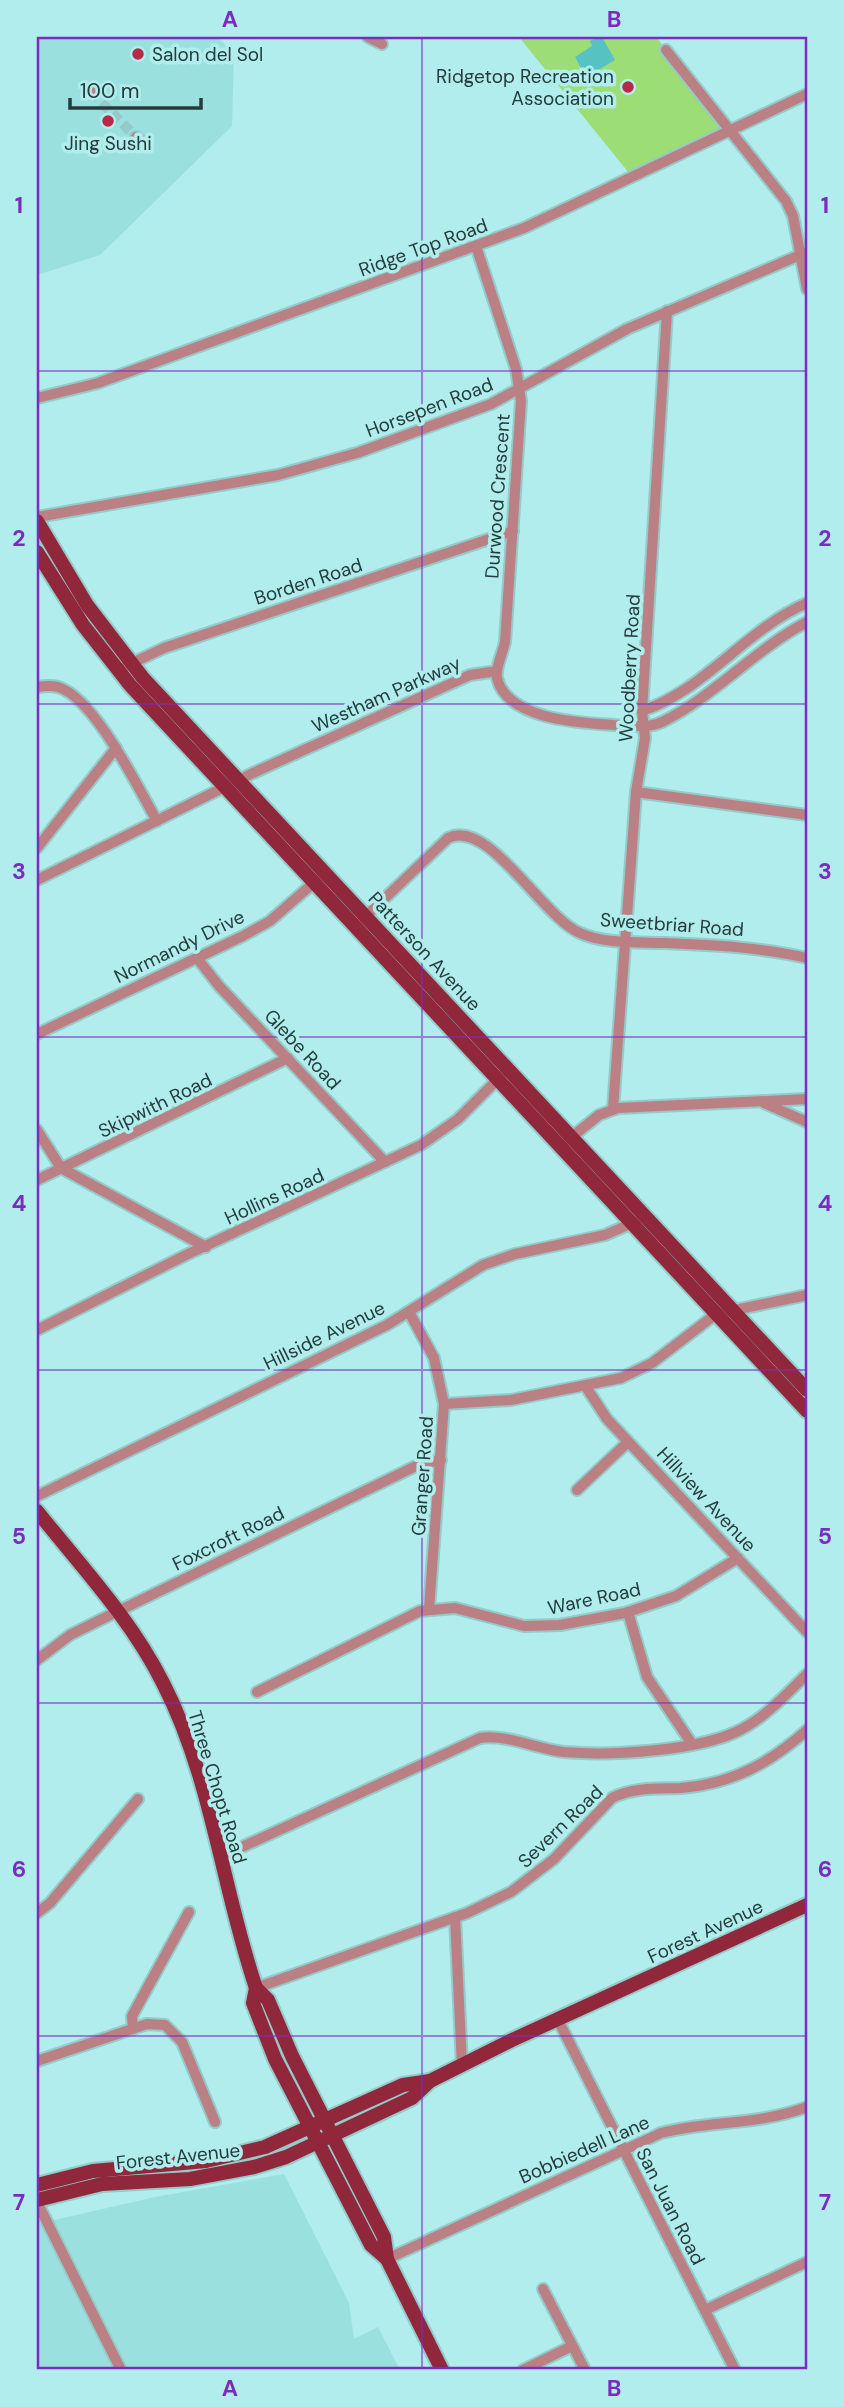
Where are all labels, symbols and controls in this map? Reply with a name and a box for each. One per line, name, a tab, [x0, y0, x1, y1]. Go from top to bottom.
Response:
text: A	[222, 4, 238, 34]
text: B	[607, 4, 621, 34]
place label: Salon del Sol	[152, 42, 263, 67]
marker: Salon del Sol	[130, 46, 146, 62]
place label: Ridgetop Recreation Association	[436, 64, 614, 111]
scale bar	[70, 66, 201, 110]
text: 100 m	[80, 77, 140, 105]
marker: Ridgetop Recreation Association	[620, 79, 636, 95]
marker: Jing Sushi	[100, 113, 116, 129]
place label: Jing Sushi	[64, 131, 152, 156]
text: 1	[15, 190, 23, 220]
text: 1	[821, 190, 829, 220]
street label: Ridge Top Road	[355, 213, 491, 282]
street label: Horsepen Road	[362, 372, 496, 443]
street label: Durwood Crescent	[479, 413, 516, 579]
text: 2	[12, 523, 26, 553]
text: 2	[818, 523, 832, 553]
street label: Borden Road	[251, 552, 365, 611]
street label: Woodberry Road	[613, 593, 646, 743]
street label: Westham Parkway	[308, 650, 465, 738]
text: 3	[12, 856, 26, 886]
text: 3	[818, 856, 832, 886]
street label: Patterson Avenue	[363, 886, 486, 1016]
street label: Normandy Drive	[110, 904, 249, 989]
street label: Sweetbriar Road	[599, 907, 745, 942]
street label: Glebe Road	[259, 1004, 346, 1095]
street label: Skipwith Road	[94, 1067, 216, 1144]
street label: Hollins Road	[220, 1163, 328, 1230]
text: 4	[12, 1188, 27, 1218]
text: 4	[818, 1188, 833, 1218]
street label: Hillside Avenue	[259, 1295, 389, 1376]
street label: Granger Road	[406, 1415, 439, 1537]
street label: Hillview Avenue	[651, 1441, 762, 1557]
street label: Foxcroft Road	[168, 1501, 288, 1576]
text: 5	[12, 1521, 26, 1551]
text: 5	[818, 1521, 832, 1551]
street label: Ware Road	[545, 1576, 643, 1621]
street label: Three Chopt Road	[182, 1707, 253, 1867]
street label: Severn Road	[512, 1780, 608, 1873]
text: 6	[12, 1854, 26, 1884]
text: 6	[818, 1854, 832, 1884]
street label: Forest Avenue	[643, 1894, 767, 1969]
street label: Bobbiedell Lane	[515, 2110, 653, 2189]
street label: Forest Avenue	[115, 2138, 241, 2175]
street label: San Juan Road	[630, 2143, 711, 2269]
text: 7	[13, 2187, 25, 2217]
text: 7	[819, 2187, 831, 2217]
text: A	[222, 2373, 238, 2403]
text: B	[607, 2373, 621, 2403]

